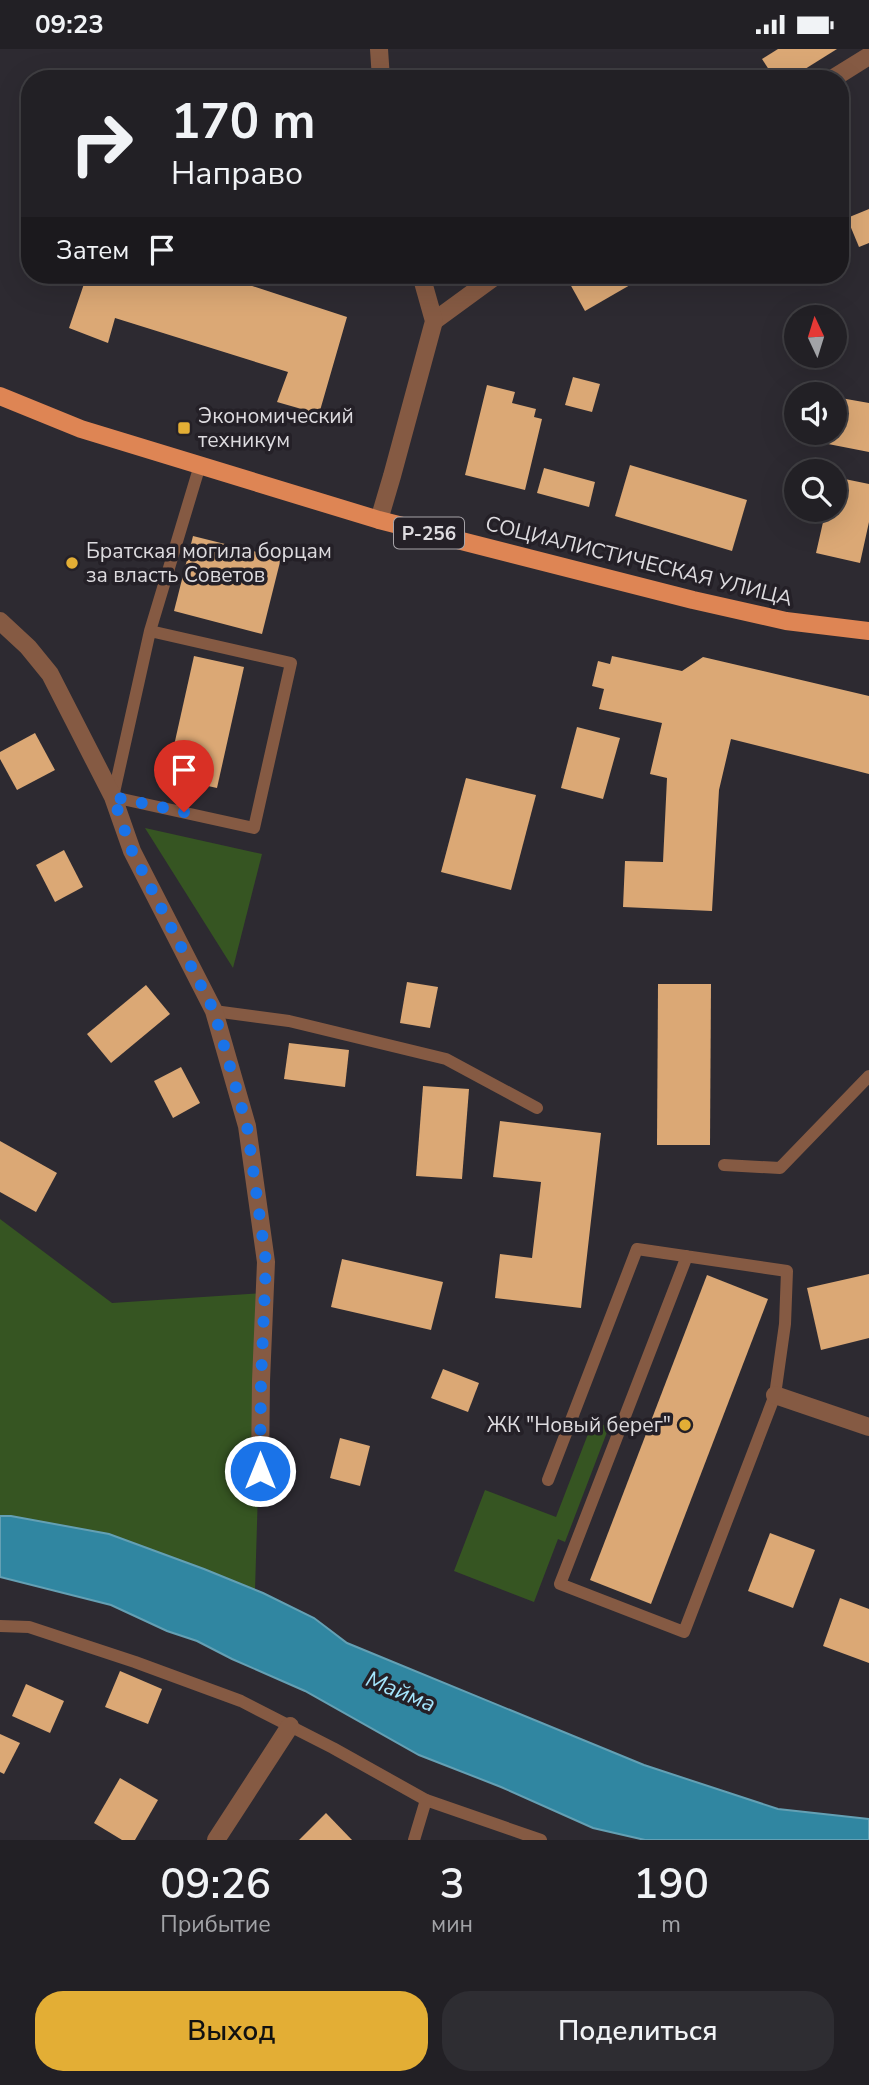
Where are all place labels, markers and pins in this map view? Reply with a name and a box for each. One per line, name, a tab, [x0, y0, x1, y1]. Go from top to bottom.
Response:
place label: Экономический техникум	[198, 402, 354, 454]
marker: Экономический техникум	[176, 420, 192, 436]
place label: Братская могила борцам за власть Советов	[86, 537, 332, 589]
marker: Братская могила борцам за власть Советов	[64, 555, 80, 571]
pin	[154, 740, 214, 812]
place label: ЖК "Новый берег"	[487, 1411, 671, 1439]
marker: ЖК "Новый берег"	[677, 1417, 693, 1433]

